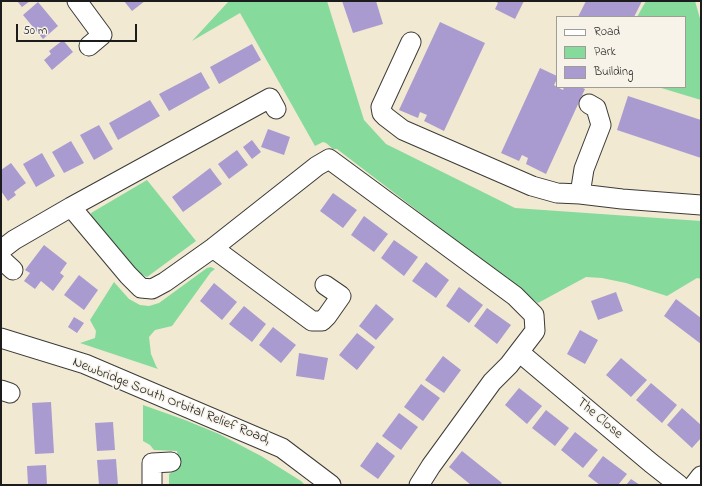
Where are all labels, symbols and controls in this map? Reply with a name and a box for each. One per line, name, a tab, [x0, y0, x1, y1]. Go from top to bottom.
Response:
scale bar	[18, 16, 139, 42]
legend	[556, 16, 686, 88]
text: 50 m	[23, 22, 47, 40]
text: Road	[594, 23, 620, 41]
text: Park	[594, 43, 616, 61]
text: Building	[594, 63, 633, 81]
street label: Newbridge South Orbital Relief Road,	[70, 355, 272, 449]
street label: The Close	[572, 395, 626, 443]

